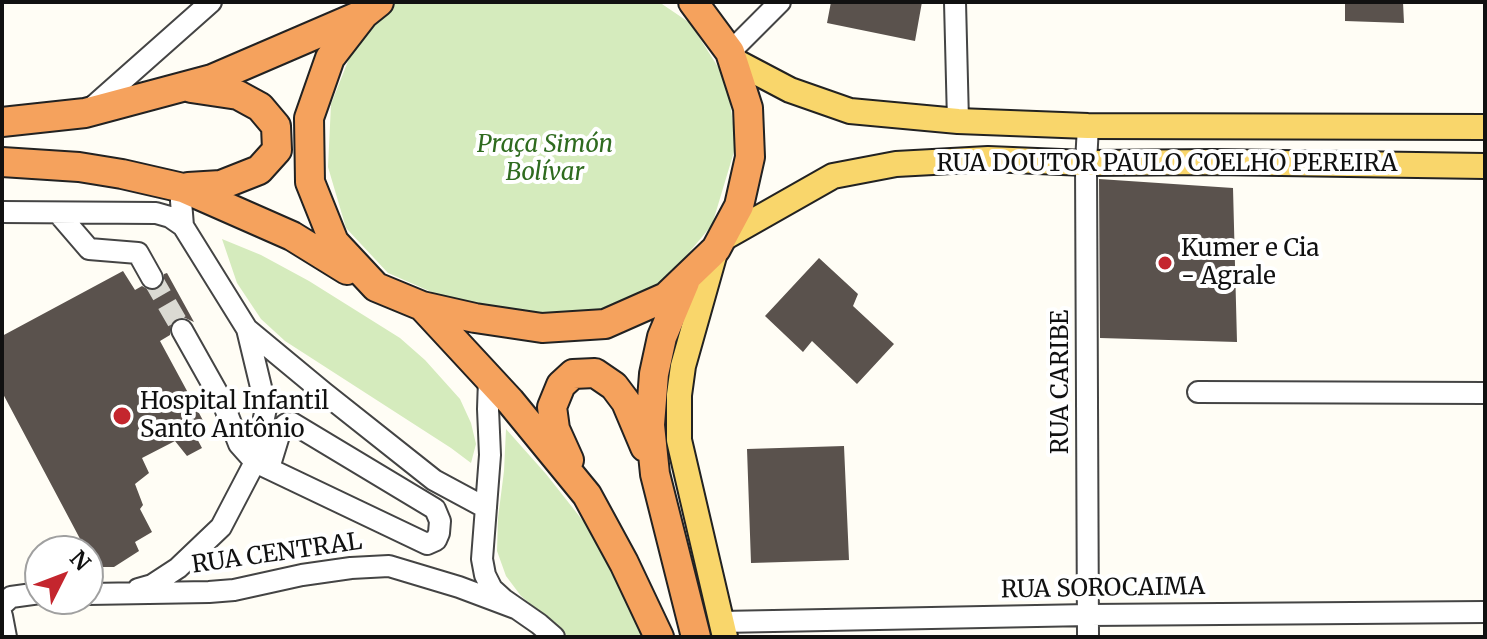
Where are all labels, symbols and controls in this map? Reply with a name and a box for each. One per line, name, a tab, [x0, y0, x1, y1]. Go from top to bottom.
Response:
park label: Praça Simón Bolívar	[477, 131, 613, 187]
street label: RUA DOUTOR PAULO COELHO PEREIRA	[936, 150, 1398, 178]
place label: Kumer e Cia - Agrale	[1181, 235, 1319, 291]
marker: Kumer e Cia - Agrale	[1156, 254, 1174, 272]
street label: RUA CARIBE	[1047, 310, 1075, 454]
place label: Hospital Infantil Santo Antônio	[140, 388, 329, 444]
marker: Hospital Infantil Santo Antônio	[111, 405, 133, 427]
street label: RUA CENTRAL	[190, 528, 364, 580]
north arrow	[24, 535, 104, 615]
text: N	[64, 544, 97, 576]
street label: RUA SOROCAIMA	[1001, 573, 1205, 605]

